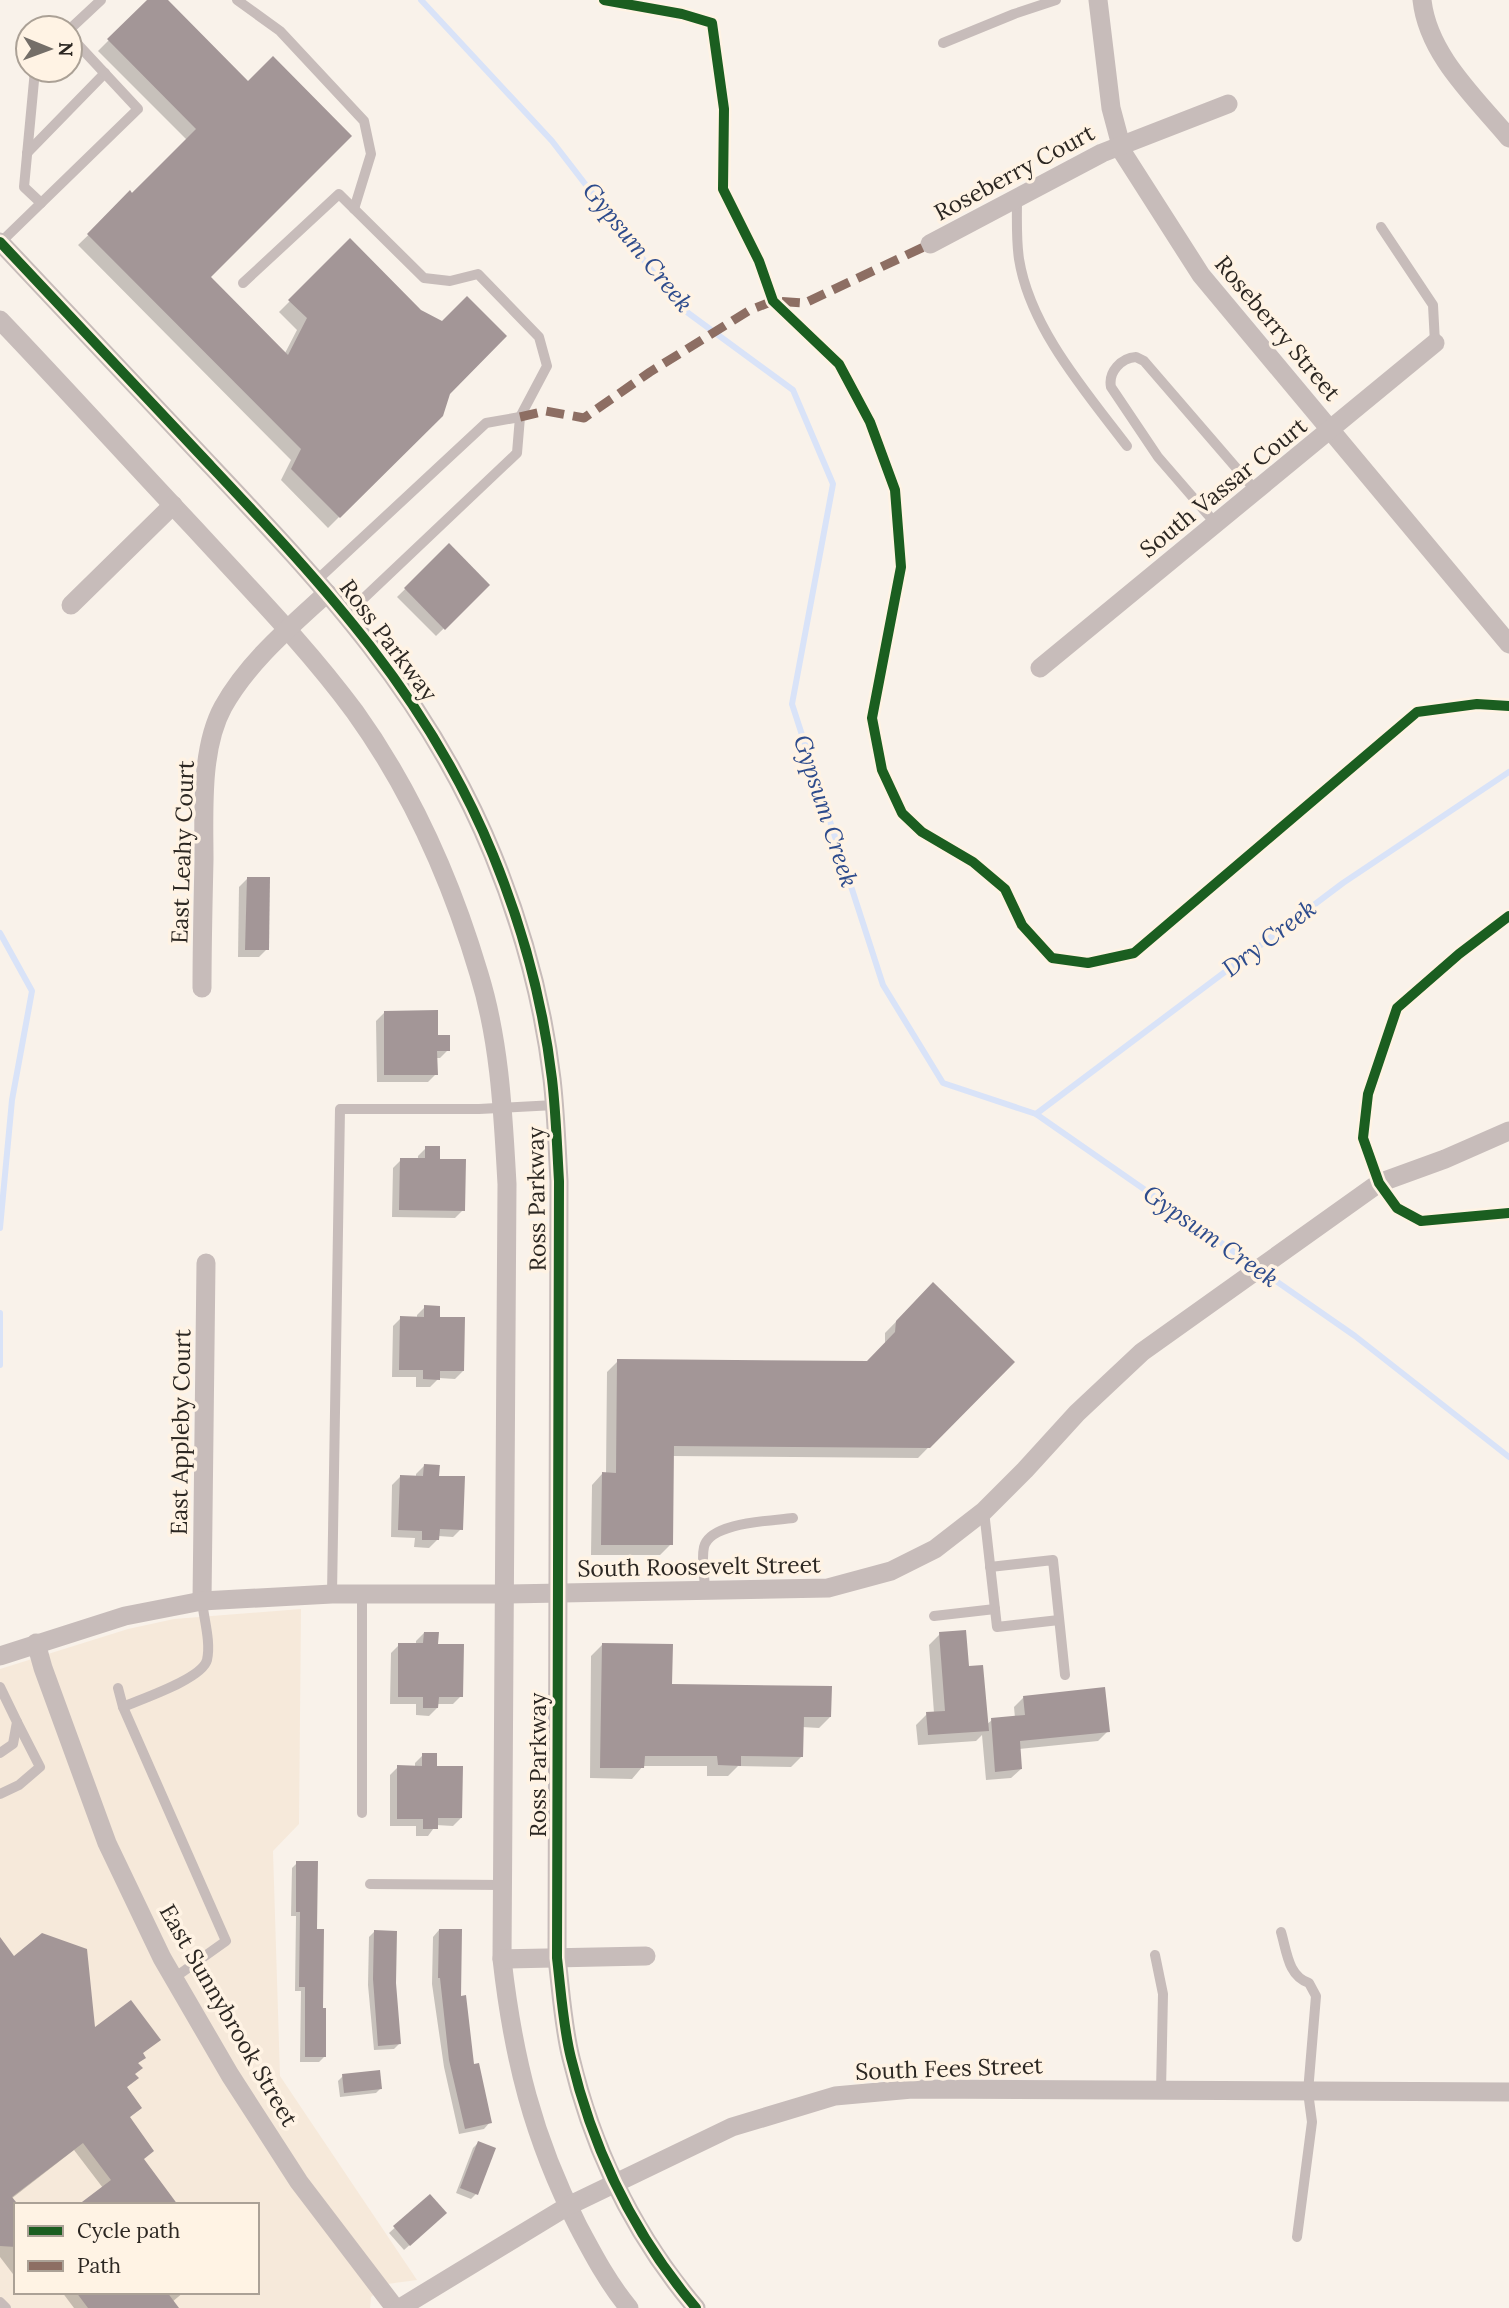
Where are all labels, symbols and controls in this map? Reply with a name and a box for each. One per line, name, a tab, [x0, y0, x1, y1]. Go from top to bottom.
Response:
north arrow	[14, 14, 84, 84]
text: N	[54, 42, 78, 57]
street label: Roseberry Court	[929, 117, 1099, 226]
water label: Gypsum Creek	[576, 176, 700, 318]
street label: Roseberry Street	[1209, 250, 1347, 406]
street label: South Vassar Court	[1134, 411, 1313, 563]
street label: Ross Parkway	[334, 573, 445, 707]
water label: Gypsum Creek	[787, 731, 865, 891]
street label: East Leahy Court	[164, 760, 200, 944]
water label: Dry Creek	[1216, 892, 1322, 984]
street label: Ross Parkway	[520, 1125, 552, 1272]
water label: Gypsum Creek	[1137, 1178, 1285, 1294]
street label: East Appleby Court	[164, 1329, 196, 1535]
street label: South Roosevelt Street	[577, 1549, 821, 1583]
street label: Ross Parkway	[523, 1692, 552, 1837]
street label: East Sunnybrook Street	[153, 1899, 305, 2131]
street label: South Fees Street	[855, 2050, 1044, 2086]
legend	[14, 2203, 259, 2294]
text: Cycle path	[77, 2217, 180, 2244]
text: Path	[77, 2252, 121, 2279]

